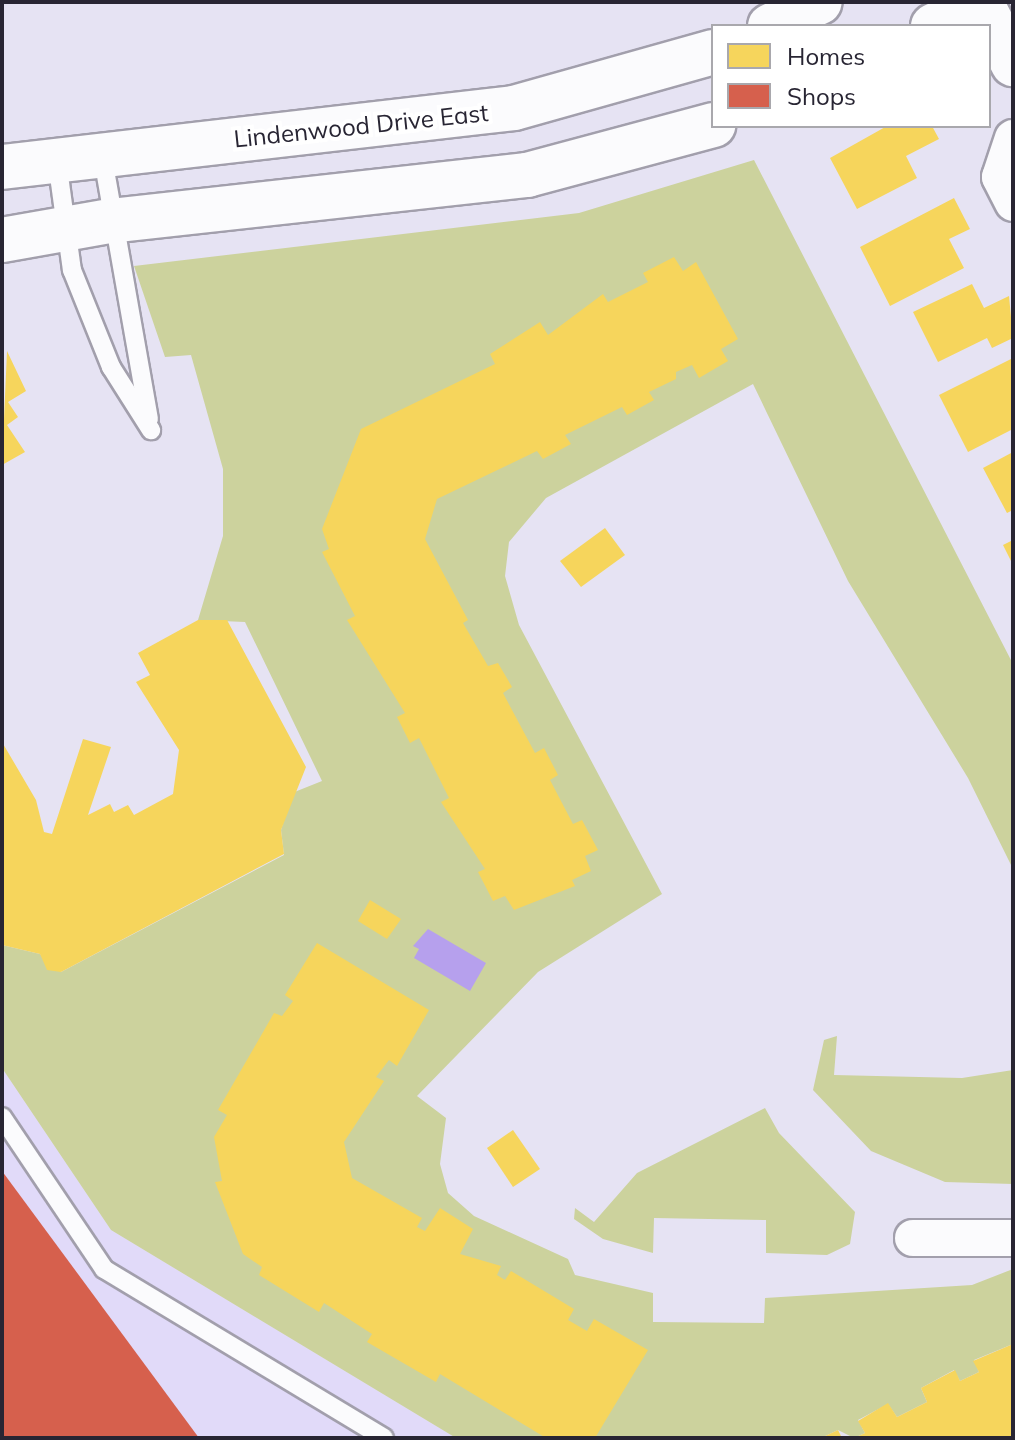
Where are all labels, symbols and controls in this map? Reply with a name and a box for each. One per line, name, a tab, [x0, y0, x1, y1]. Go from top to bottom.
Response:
legend	[711, 24, 991, 128]
text: Homes	[787, 41, 865, 71]
text: Shops	[787, 81, 856, 111]
street label: Lindenwood Drive East	[232, 98, 490, 154]

